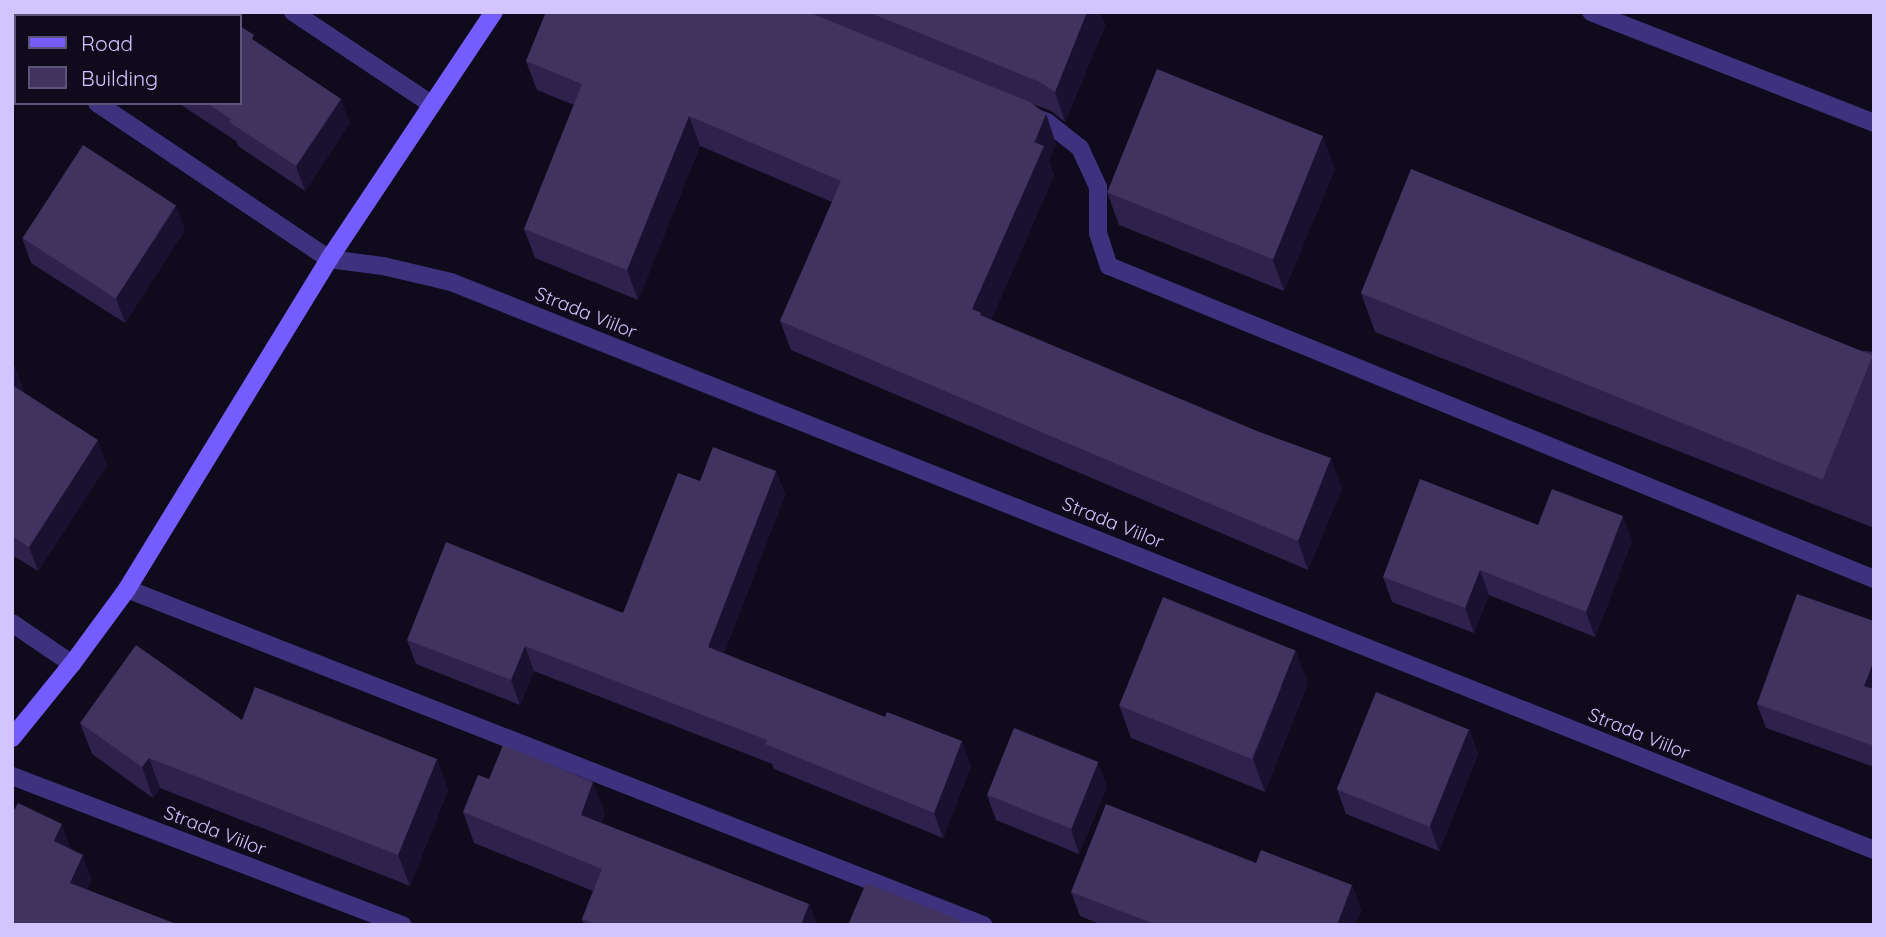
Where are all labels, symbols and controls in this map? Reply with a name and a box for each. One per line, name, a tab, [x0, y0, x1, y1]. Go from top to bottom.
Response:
legend	[14, 14, 242, 105]
text: Road	[81, 30, 133, 56]
text: Building	[81, 65, 158, 91]
street label: Strada Viilor	[532, 282, 640, 344]
street label: Strada Viilor	[1059, 492, 1167, 554]
street label: Strada Viilor	[1585, 703, 1693, 765]
street label: Strada Viilor	[161, 801, 269, 861]

